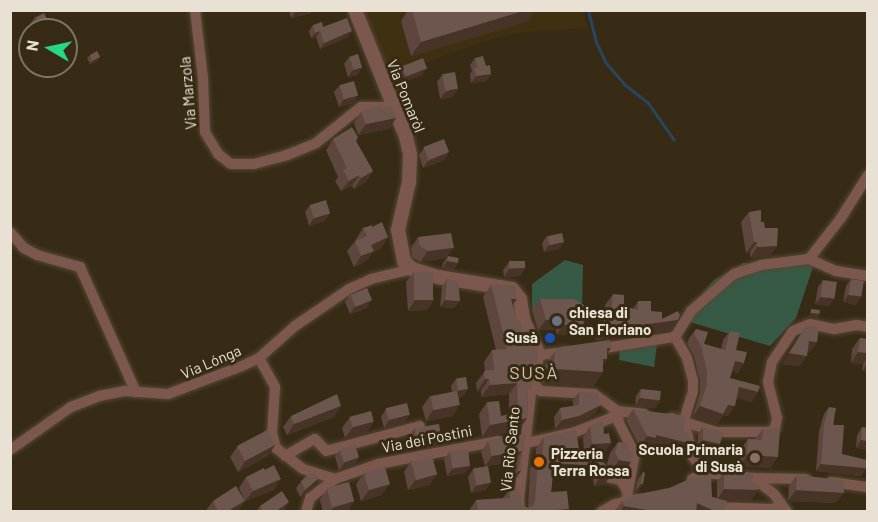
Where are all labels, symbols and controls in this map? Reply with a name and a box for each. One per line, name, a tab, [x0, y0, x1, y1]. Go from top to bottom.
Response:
north arrow	[18, 18, 78, 78]
text: N	[21, 39, 42, 52]
street label: Via Marzola	[176, 56, 200, 130]
street label: Via Pomaròl	[383, 57, 429, 135]
place label: chiesa di San Floriano	[569, 303, 651, 338]
marker: chiesa di San Floriano	[550, 314, 564, 328]
place label: Susà	[505, 329, 538, 347]
marker: Susà	[543, 331, 557, 345]
street label: Via Lónga	[178, 341, 244, 383]
district label: SUSÀ	[509, 361, 559, 383]
street label: Via Rio Santo	[497, 406, 523, 492]
street label: Via dei Postini	[380, 421, 474, 457]
place label: Scuola Primaria di Susà	[638, 440, 743, 475]
place label: Pizzeria Terra Rossa	[551, 444, 629, 479]
marker: Scuola Primaria di Susà	[748, 451, 762, 465]
marker: Pizzeria Terra Rossa	[532, 455, 546, 469]

